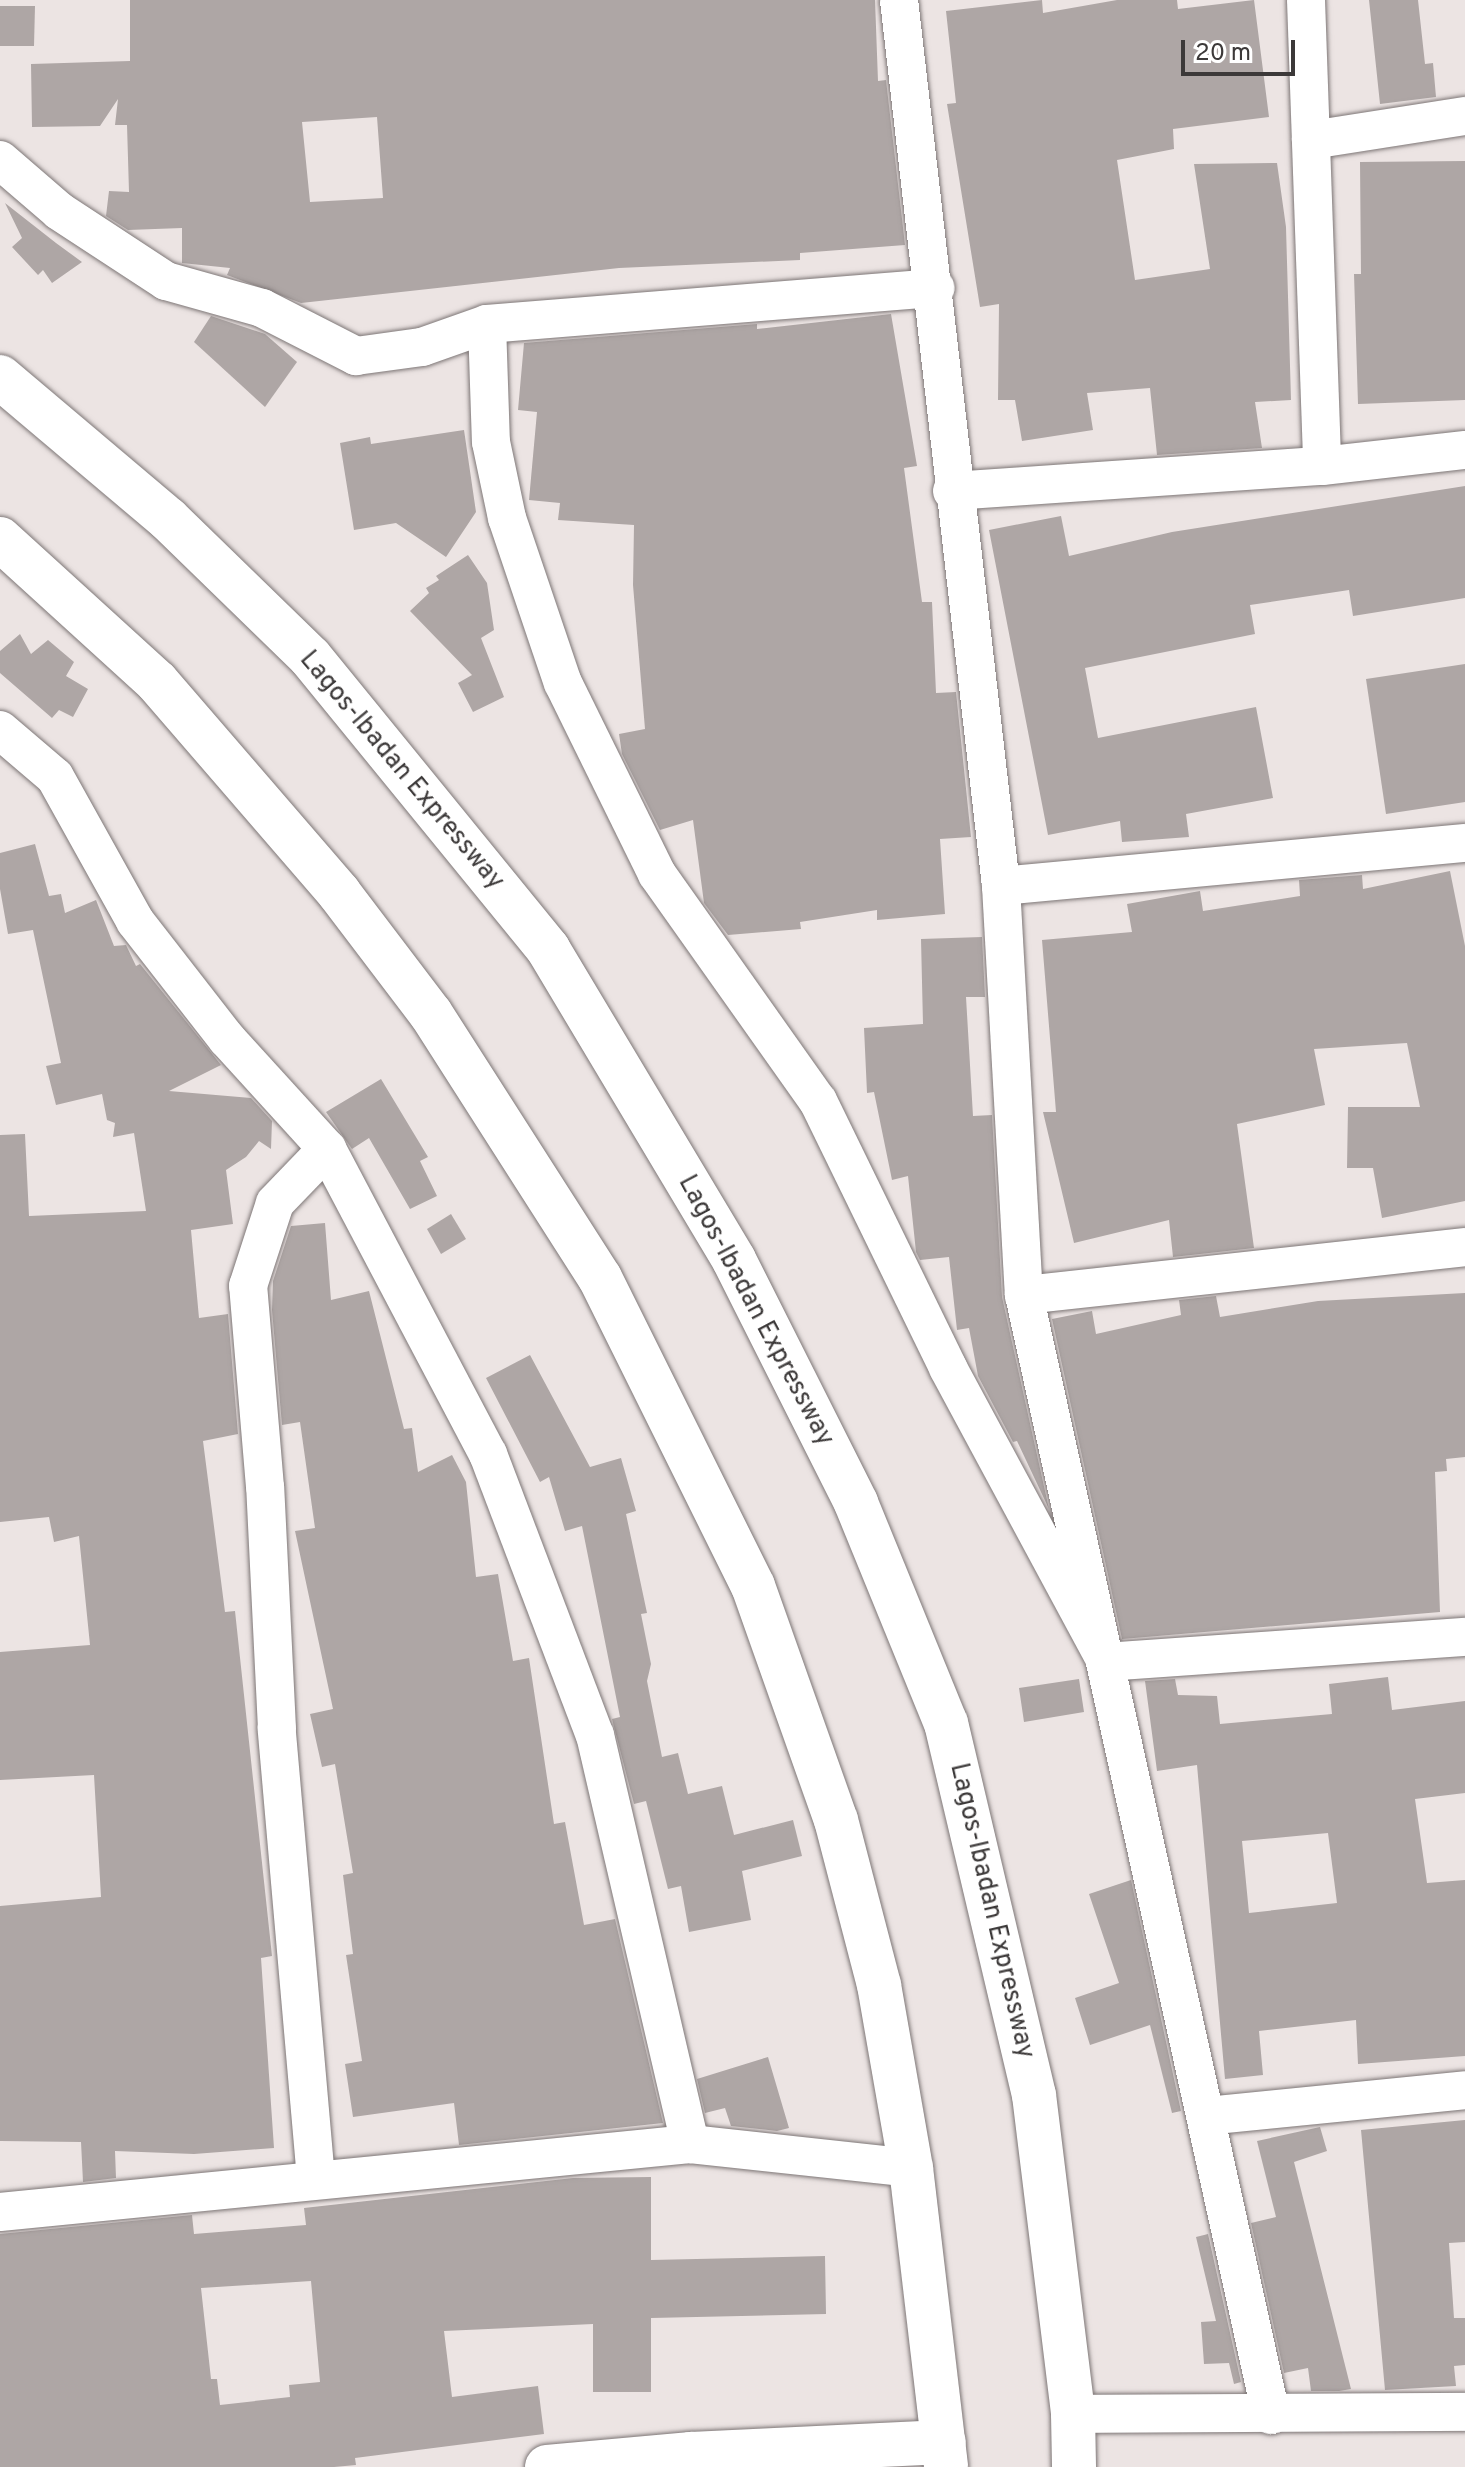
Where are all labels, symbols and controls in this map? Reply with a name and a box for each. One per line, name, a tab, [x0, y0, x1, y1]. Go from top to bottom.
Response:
scale bar	[1185, 24, 1299, 74]
text: 20 m	[1195, 39, 1251, 69]
street label: Lagos-Ibadan Expressway	[292, 645, 510, 897]
street label: Lagos-Ibadan Expressway	[670, 1170, 840, 1452]
street label: Lagos-Ibadan Expressway	[942, 1760, 1040, 2062]

